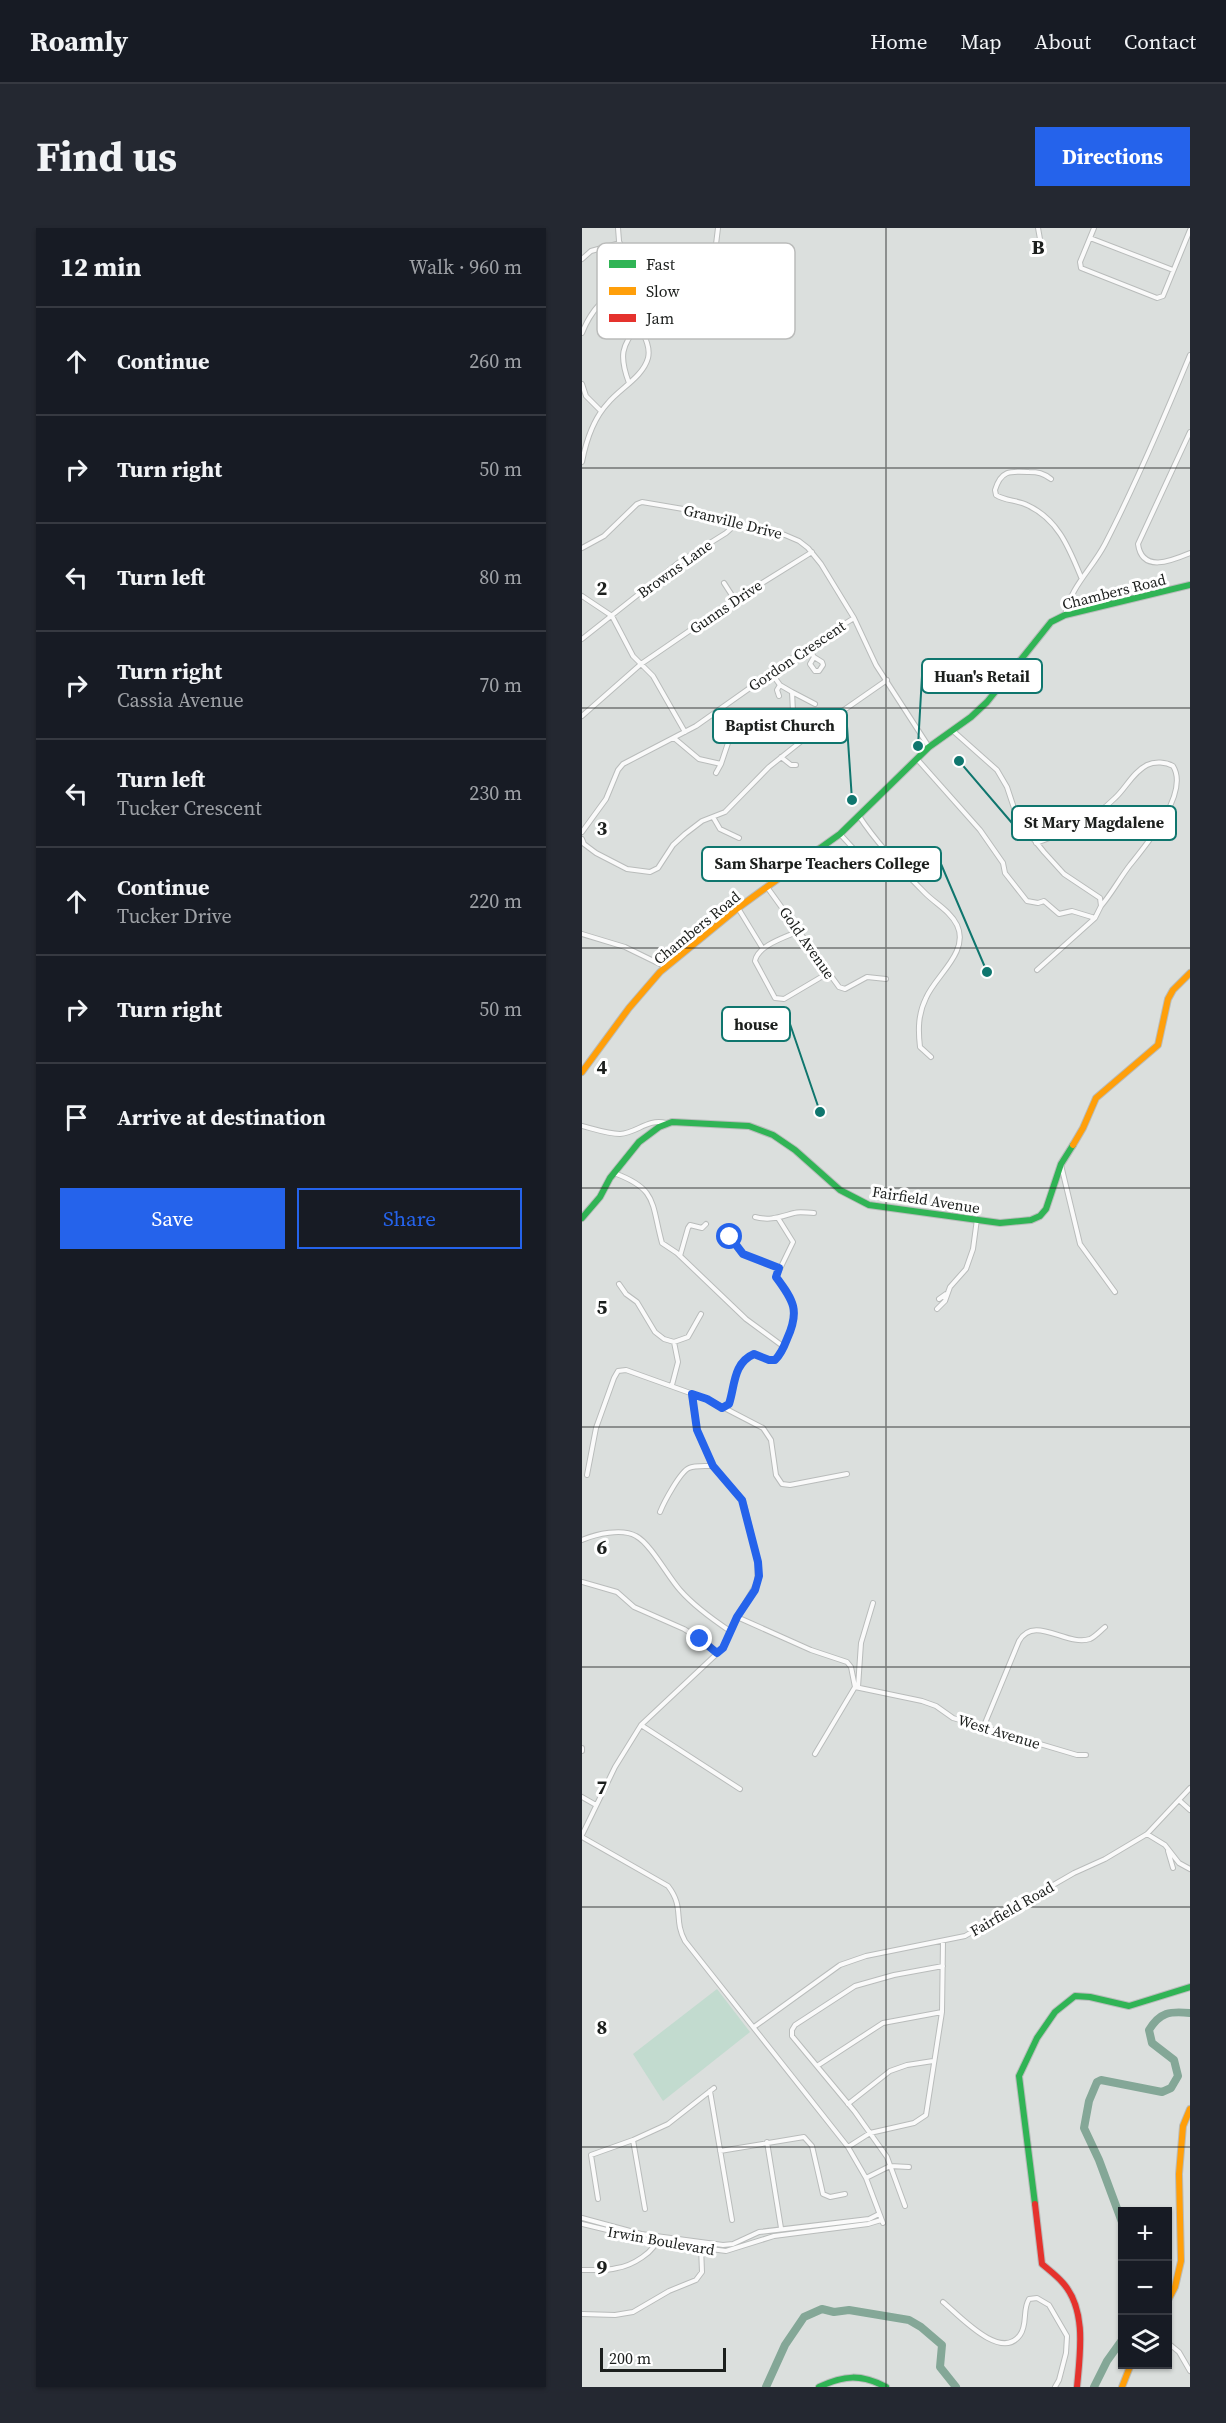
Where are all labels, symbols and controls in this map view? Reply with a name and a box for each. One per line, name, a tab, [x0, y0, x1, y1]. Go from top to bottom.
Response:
text: Roamly	[30, 22, 128, 60]
text: Home	[870, 27, 928, 56]
text: Map	[961, 27, 1002, 56]
text: About	[1035, 27, 1091, 56]
text: Contact	[1124, 27, 1196, 56]
text: Find us	[36, 127, 177, 185]
button: Directions	[1035, 127, 1190, 186]
text: B	[1031, 233, 1045, 261]
legend	[597, 243, 795, 339]
text: 12 min	[60, 249, 142, 285]
text: Walk · 960 m	[409, 253, 522, 281]
text: Fast	[646, 253, 676, 275]
text: Slow	[646, 280, 681, 302]
text: Jam	[645, 307, 674, 329]
icon: ahead	[60, 345, 93, 378]
text: Continue	[117, 346, 210, 376]
text: 260 m	[469, 347, 522, 375]
icon: right	[60, 453, 93, 486]
text: Turn right	[117, 454, 222, 484]
text: 50 m	[479, 455, 522, 483]
street label: Granville Drive	[682, 499, 785, 544]
street label: Browns Lane	[633, 534, 717, 603]
icon: left	[60, 561, 93, 594]
text: Turn left	[117, 562, 205, 592]
text: 80 m	[479, 563, 522, 591]
street label: Chambers Road	[1060, 568, 1168, 615]
text: 2	[597, 574, 608, 602]
street label: Gunns Drive	[685, 574, 766, 639]
street label: Gordon Crescent	[744, 615, 849, 696]
text: Turn right	[117, 656, 222, 686]
callout: Huan's Retail	[922, 659, 1042, 693]
text: Huan's Retail	[934, 665, 1030, 687]
icon: right	[60, 669, 93, 702]
text: 70 m	[479, 671, 522, 699]
text: Cassia Avenue	[117, 686, 244, 714]
callout: Baptist Church	[713, 709, 847, 743]
text: Baptist Church	[725, 714, 835, 736]
text: Turn left	[117, 764, 205, 794]
icon: left	[60, 777, 93, 810]
text: 230 m	[469, 779, 522, 807]
text: Tucker Crescent	[117, 794, 262, 822]
callout: St Mary Magdalene	[1012, 806, 1176, 840]
text: St Mary Magdalene	[1024, 811, 1164, 833]
text: 3	[597, 814, 608, 842]
callout: Sam Sharpe Teachers College	[702, 847, 941, 881]
text: Sam Sharpe Teachers College	[715, 852, 929, 874]
text: Continue	[117, 872, 210, 902]
icon: ahead	[60, 885, 93, 918]
street label: Chambers Road	[649, 886, 745, 969]
text: 220 m	[469, 887, 522, 915]
text: Tucker Drive	[117, 902, 232, 930]
street label: Gold Avenue	[775, 902, 840, 983]
icon: right	[60, 993, 93, 1026]
text: Turn right	[117, 994, 222, 1024]
text: 50 m	[479, 995, 522, 1023]
callout: house	[722, 1007, 790, 1041]
text: house	[734, 1013, 778, 1035]
text: 4	[597, 1053, 608, 1081]
icon: arrive	[60, 1101, 93, 1134]
text: Arrive at destination	[117, 1102, 326, 1132]
street label: Fairfield Avenue	[871, 1181, 982, 1218]
button: Save	[60, 1188, 285, 1249]
button: Share	[297, 1188, 522, 1249]
route start	[716, 1223, 742, 1249]
text: 5	[597, 1293, 608, 1321]
text: 6	[597, 1533, 608, 1561]
route end	[686, 1625, 712, 1651]
street label: West Avenue	[955, 1709, 1043, 1754]
text: 7	[597, 1773, 608, 1801]
street label: Fairfield Road	[966, 1876, 1058, 1941]
text: 8	[597, 2013, 607, 2041]
map controls	[1118, 2207, 1172, 2369]
button: +	[1118, 2207, 1172, 2261]
street label: Irwin Boulevard	[606, 2221, 717, 2260]
text: 9	[597, 2253, 608, 2281]
button: −	[1118, 2261, 1172, 2315]
button: layers	[1118, 2315, 1172, 2369]
scale bar	[600, 2345, 726, 2372]
text: 200 m	[609, 2347, 651, 2369]

